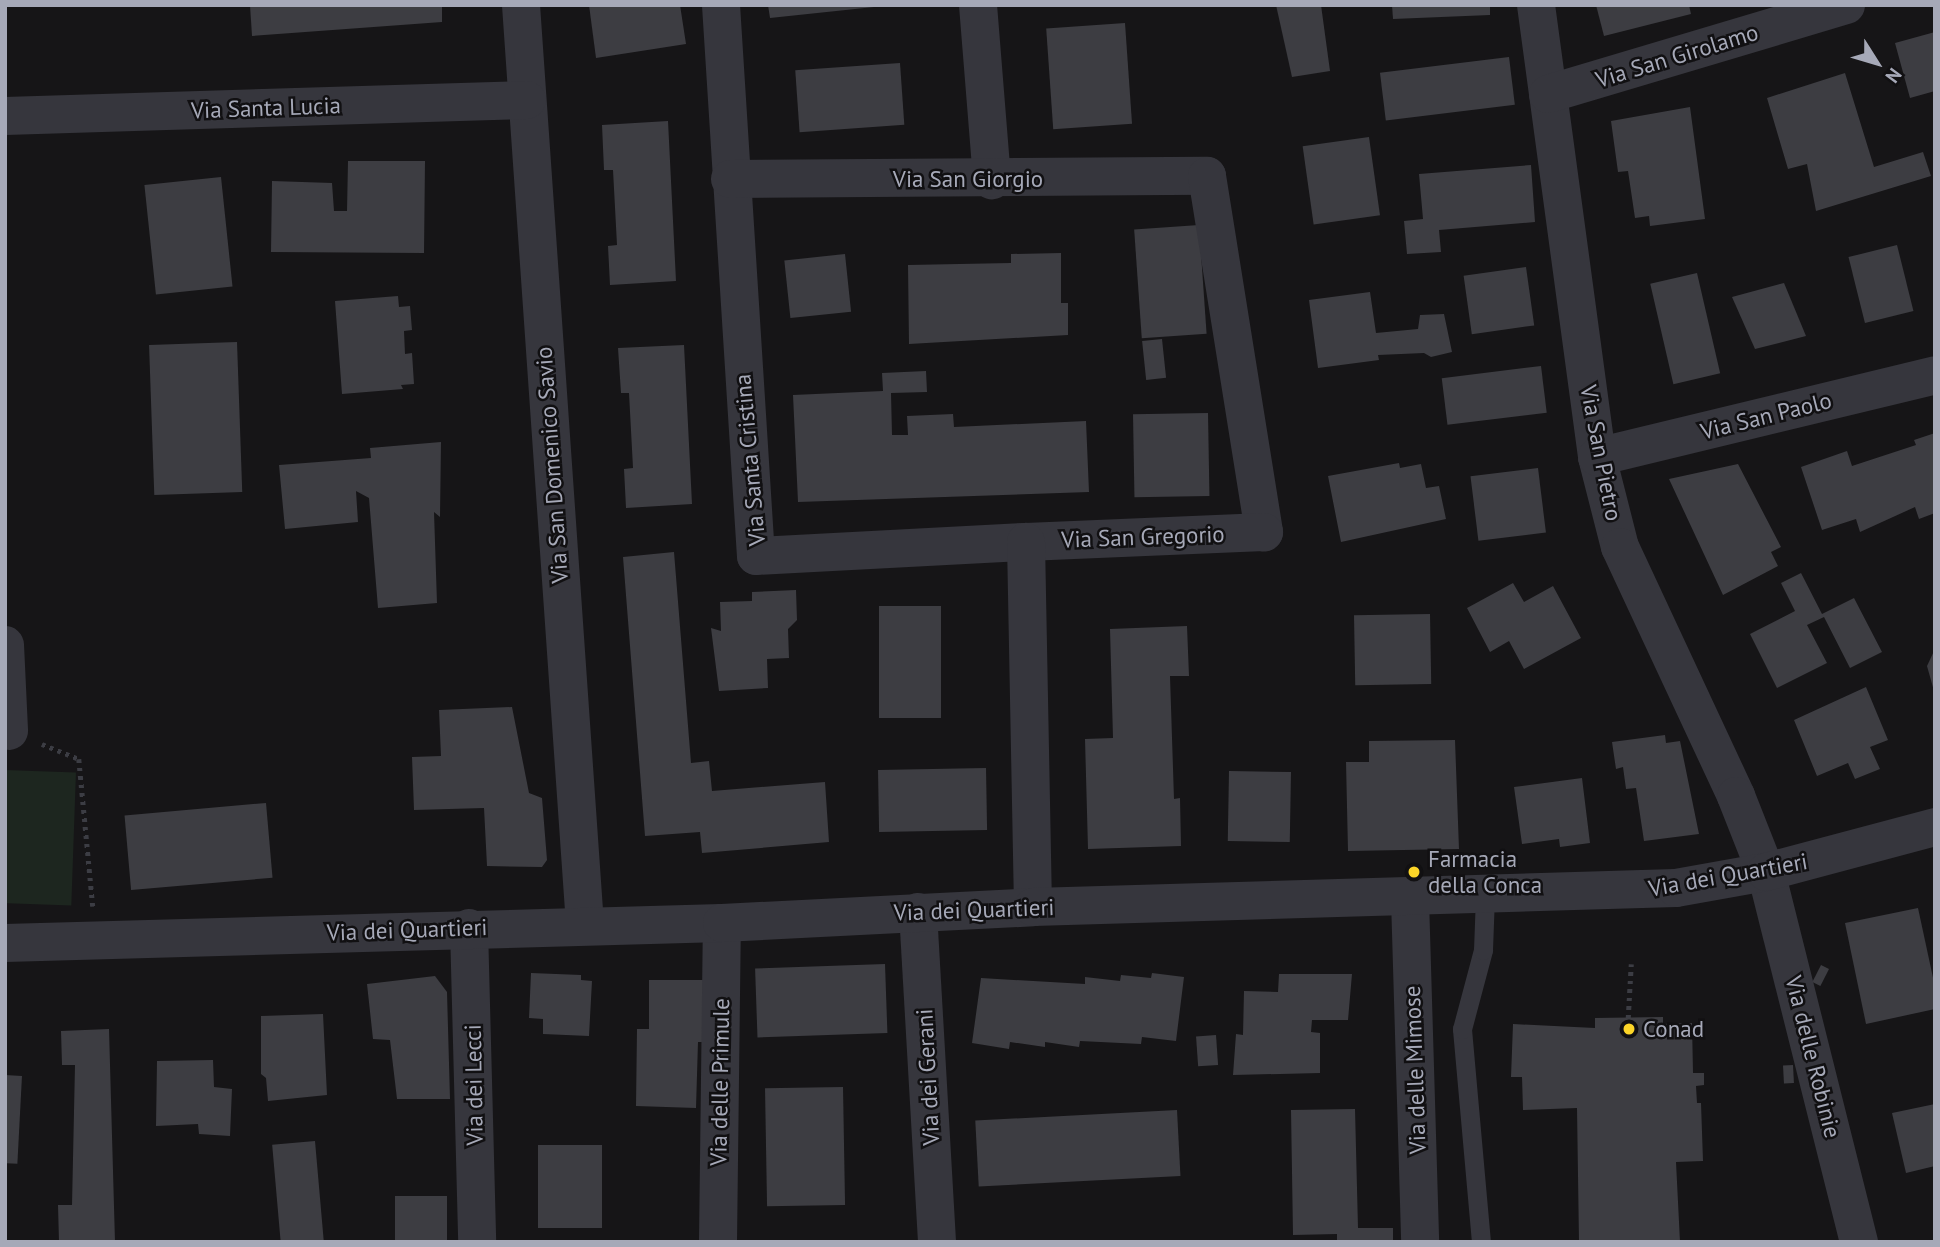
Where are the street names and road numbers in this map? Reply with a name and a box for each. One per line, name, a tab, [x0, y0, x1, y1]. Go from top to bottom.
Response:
street label: Via San Girolamo	[1592, 18, 1762, 94]
street label: Via Santa Lucia	[191, 92, 341, 124]
street label: Via San Giorgio	[893, 165, 1043, 193]
street label: Via San Domenico Savio	[530, 346, 574, 584]
street label: Via Santa Cristina	[729, 373, 771, 547]
street label: Via San Pietro	[1574, 383, 1628, 523]
street label: Via San Paolo	[1698, 386, 1834, 446]
street label: Via San Gregorio	[1061, 520, 1225, 554]
street label: Via dei Quartieri	[1646, 847, 1810, 903]
street label: Via dei Quartieri	[893, 893, 1055, 927]
street label: Via dei Quartieri	[326, 913, 488, 947]
street label: Via delle Robinie	[1780, 973, 1846, 1141]
street label: Via delle Mimose	[1398, 985, 1432, 1155]
street label: Via delle Primule	[705, 998, 735, 1166]
street label: Via dei Gerani	[911, 1008, 945, 1146]
street label: Via dei Lecci	[459, 1024, 489, 1146]

